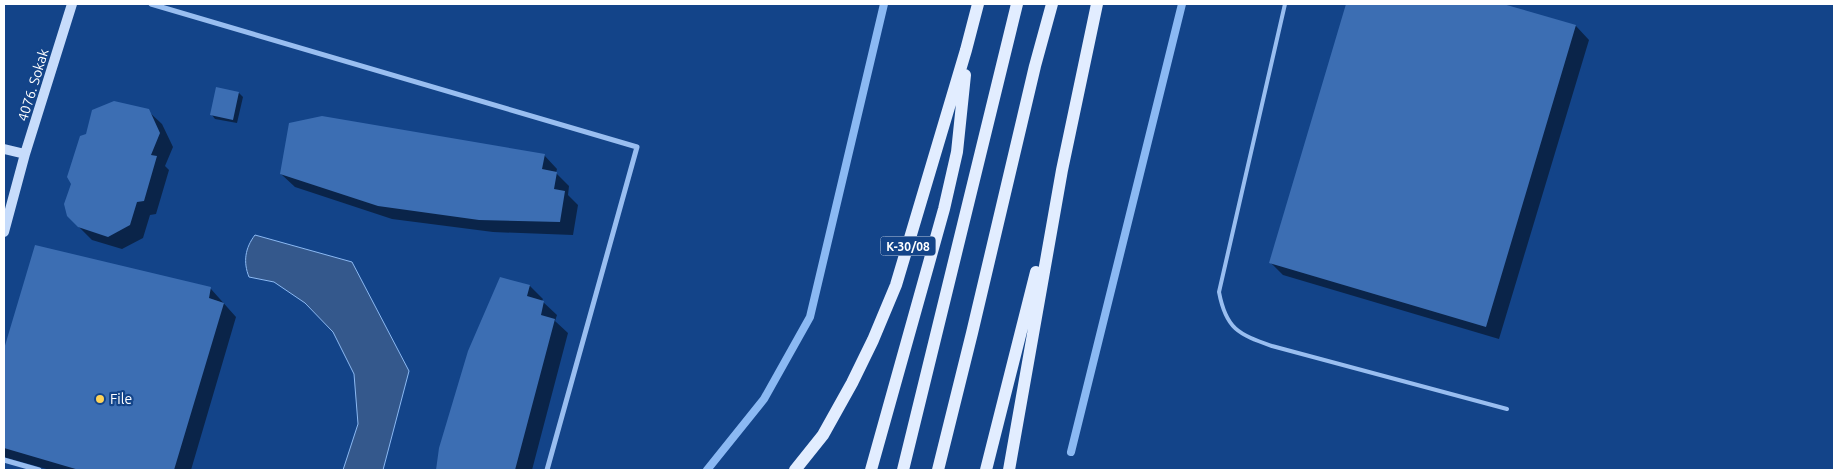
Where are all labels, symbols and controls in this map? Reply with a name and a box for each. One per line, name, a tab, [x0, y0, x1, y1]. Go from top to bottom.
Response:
street label: 4076. Sokak	[14, 47, 52, 123]
road number: K-30/08	[880, 237, 936, 256]
place label: File	[110, 391, 132, 407]
marker: File	[94, 393, 106, 405]

